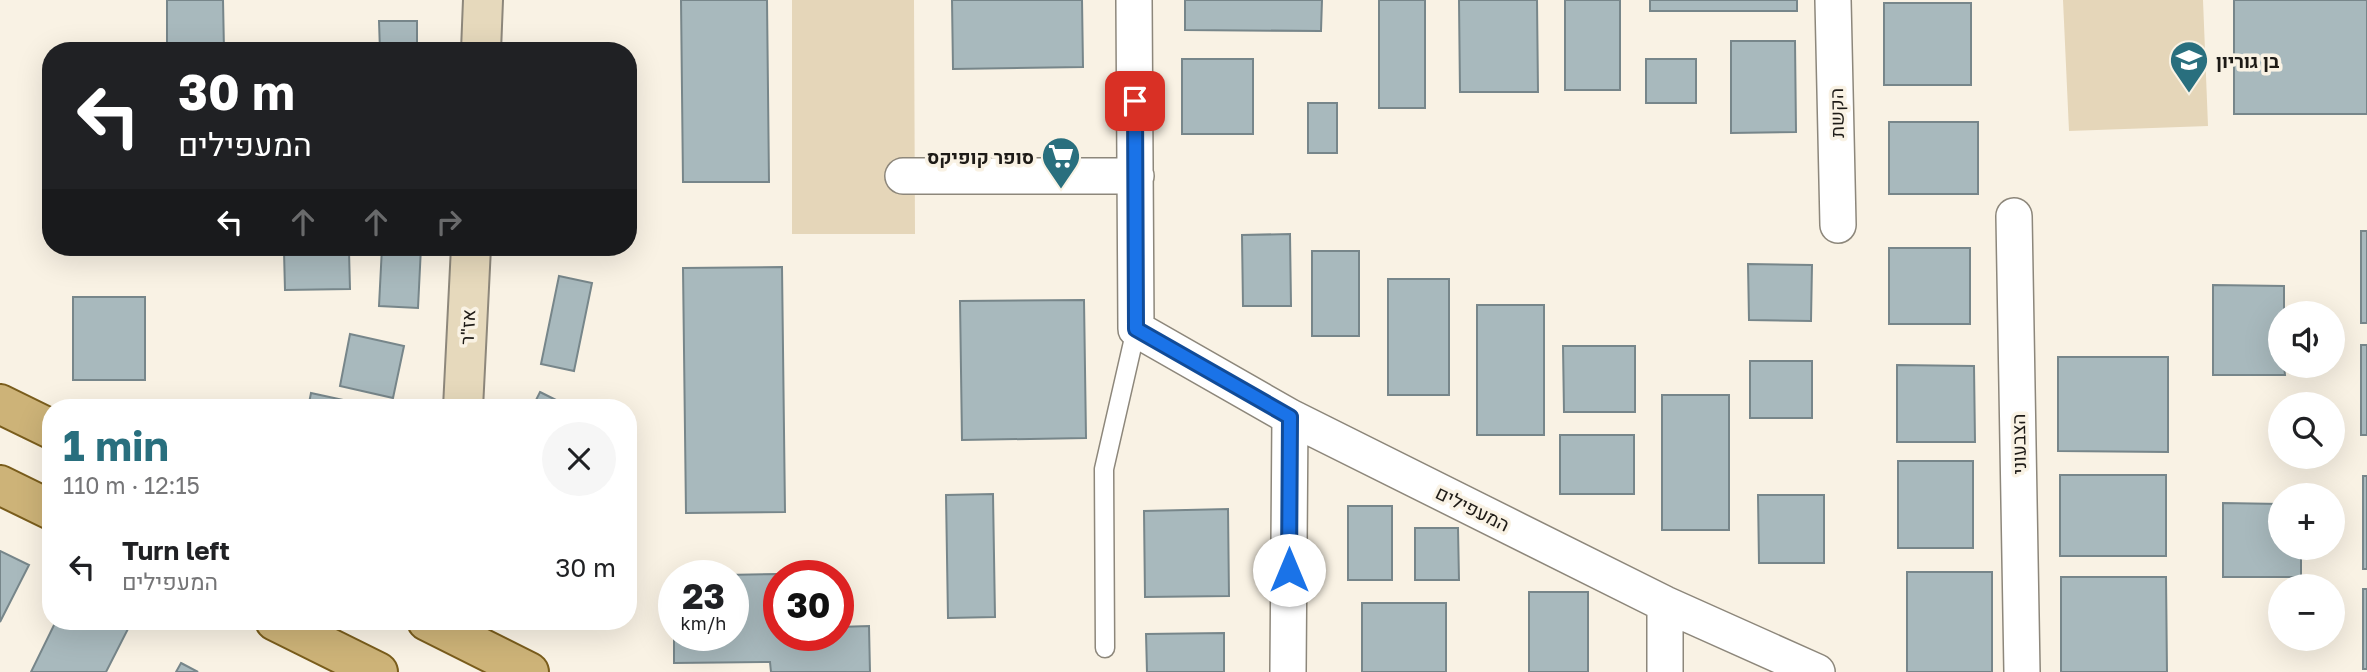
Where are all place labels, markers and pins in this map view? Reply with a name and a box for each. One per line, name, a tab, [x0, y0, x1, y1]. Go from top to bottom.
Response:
school or university icon: בן גוריון	[2168, 39, 2210, 94]
place label: בן גוריון	[2216, 49, 2280, 72]
pin	[1105, 71, 1165, 131]
supermarket icon: סופר קופיקס	[1040, 135, 1082, 190]
place label: סופר קופיקס	[927, 145, 1034, 168]

